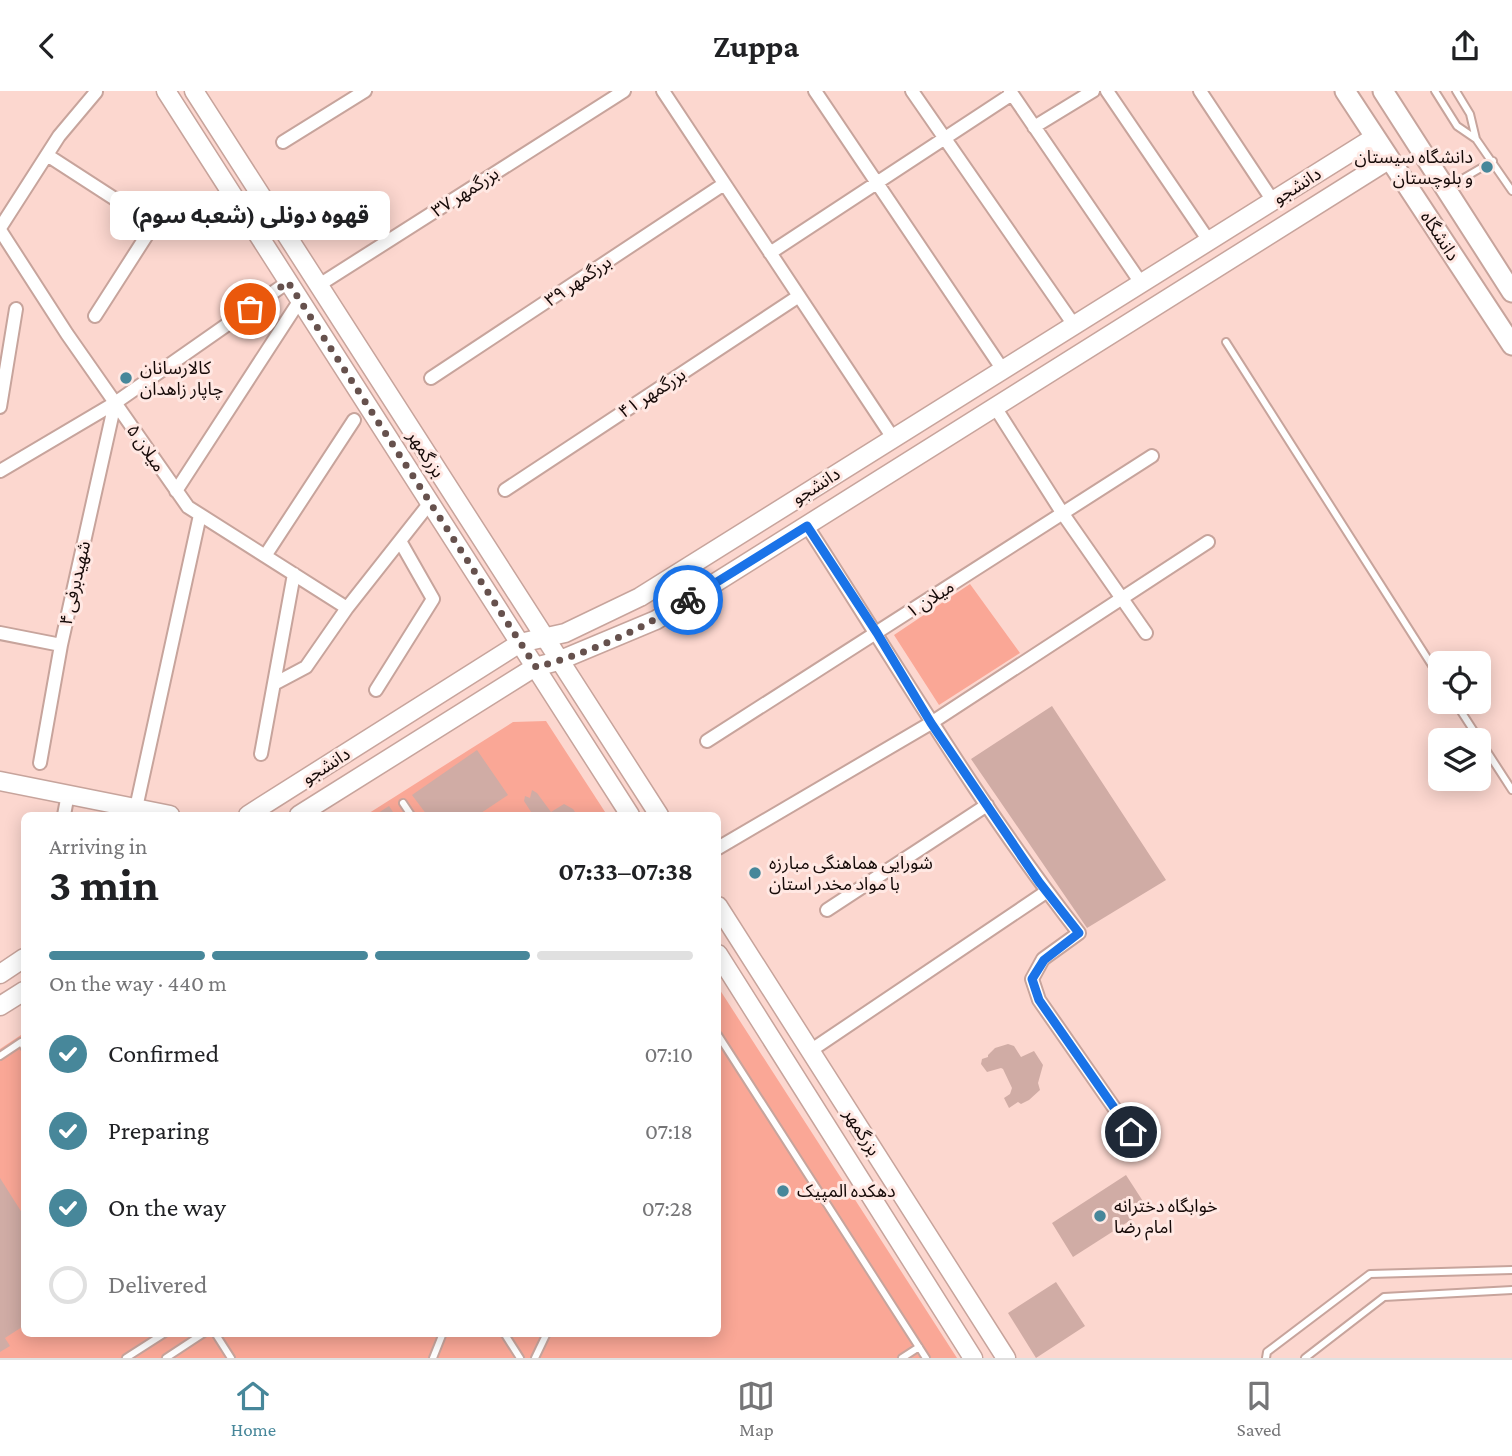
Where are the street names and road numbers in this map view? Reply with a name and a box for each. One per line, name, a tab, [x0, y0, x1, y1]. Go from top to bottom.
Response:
street label: بزرگمهر ۳۷	[428, 163, 503, 222]
street label: دانشجو	[1269, 163, 1325, 209]
street label: دانشگاه	[1417, 208, 1463, 264]
street label: برزگمهر ۳۹	[541, 251, 616, 311]
street label: بزرگمهر ۴۱	[615, 364, 690, 423]
street label: میلان ۵	[122, 421, 169, 476]
street label: بزرگمهر	[402, 426, 449, 482]
street label: دانشجو	[788, 463, 844, 509]
street label: شهیدبرفی ۴	[56, 539, 95, 627]
street label: میلان ۱	[902, 576, 958, 623]
street label: دانشجو	[298, 743, 354, 789]
street label: بزرگمهر	[838, 1104, 884, 1160]

